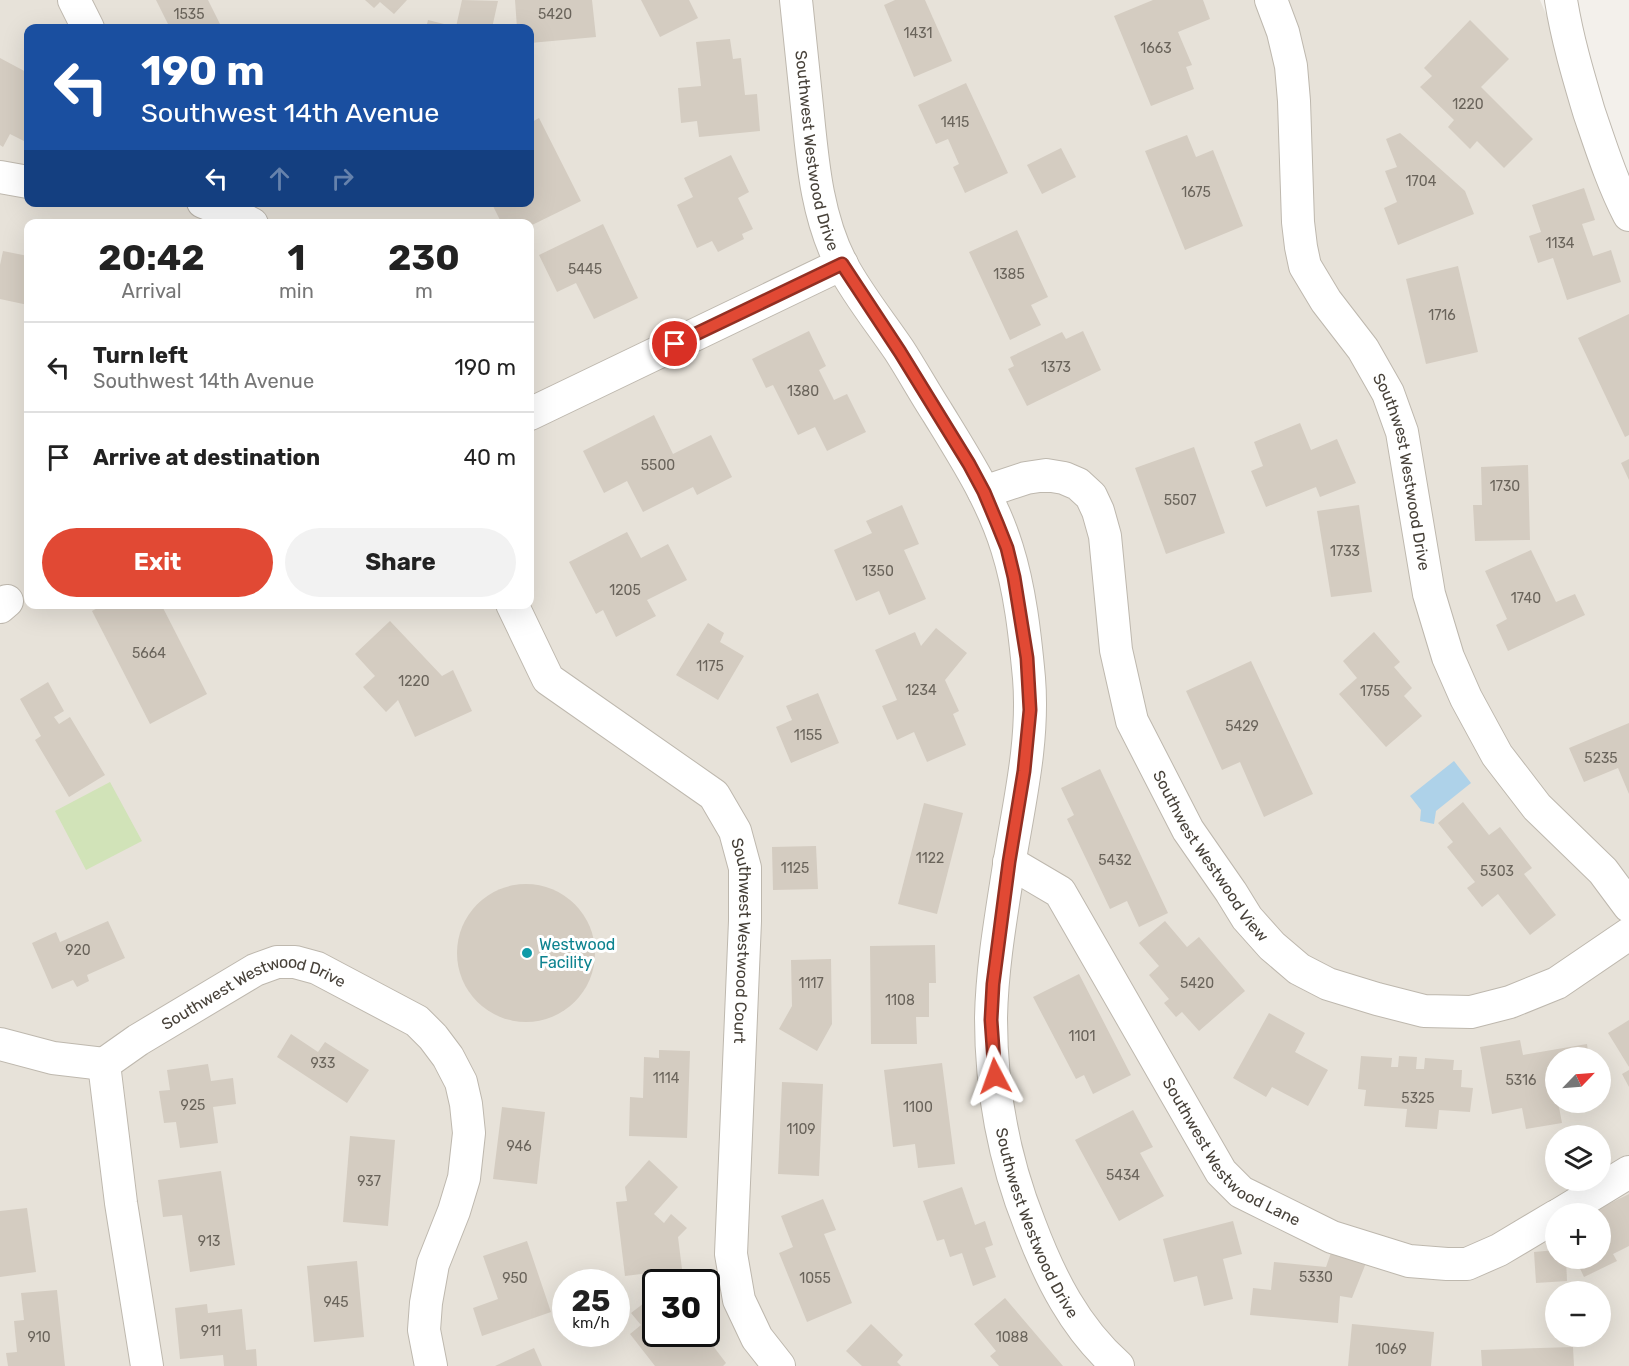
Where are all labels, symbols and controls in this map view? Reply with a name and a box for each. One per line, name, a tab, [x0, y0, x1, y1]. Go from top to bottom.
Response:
house number: 1535	[173, 6, 205, 23]
house number: 5420	[538, 6, 572, 23]
house number: 1431	[904, 25, 932, 42]
house number: 1663	[1140, 40, 1172, 57]
text: 190 m	[141, 46, 265, 96]
icon: left	[42, 48, 120, 126]
street label: Southwest Westwood Drive	[792, 49, 844, 253]
house number: 1220	[1452, 96, 1484, 113]
text: Southwest 14th Avenue	[141, 97, 439, 129]
house number: 1415	[941, 114, 969, 131]
icon: left	[200, 162, 233, 195]
icon: ahead	[263, 162, 296, 195]
icon: right	[326, 162, 359, 195]
house number: 1704	[1406, 173, 1437, 190]
house number: 1675	[1181, 184, 1211, 201]
house number: 1134	[1545, 235, 1575, 252]
text: 20:42	[98, 236, 205, 279]
text: 1	[287, 236, 305, 279]
text: 230	[388, 236, 460, 279]
house number: 5445	[568, 261, 602, 278]
house number: 1385	[993, 266, 1025, 283]
text: Arrival	[121, 279, 182, 303]
text: min	[279, 279, 314, 303]
text: m	[415, 279, 433, 303]
house number: 1716	[1428, 307, 1456, 324]
pin	[649, 318, 700, 369]
icon: arrive	[658, 327, 691, 360]
text: Turn left	[93, 342, 188, 369]
icon: left	[42, 351, 75, 384]
text: 190 m	[455, 354, 516, 381]
house number: 1373	[1041, 359, 1071, 376]
text: Southwest 14th Avenue	[93, 369, 314, 393]
street label: Southwest Westwood Drive	[1369, 370, 1434, 572]
house number: 1380	[787, 383, 819, 400]
icon: arrive	[42, 441, 75, 474]
text: Arrive at destination	[93, 444, 320, 471]
text: 40 m	[463, 444, 516, 471]
house number: 5500	[641, 457, 675, 474]
house number: 1730	[1490, 478, 1520, 495]
house number: 5507	[1164, 492, 1196, 509]
button: Exit	[42, 528, 273, 597]
button: Share	[285, 528, 516, 597]
house number: 1733	[1330, 543, 1360, 560]
house number: 1350	[862, 563, 894, 580]
house number: 1205	[609, 582, 641, 599]
house number: 1740	[1511, 590, 1541, 607]
house number: 5664	[132, 645, 166, 662]
house number: 1175	[696, 658, 724, 675]
house number: 1220	[398, 673, 430, 690]
house number: 1234	[905, 682, 937, 699]
house number: 1755	[1360, 683, 1390, 700]
house number: 5429	[1225, 718, 1259, 735]
house number: 1155	[794, 727, 822, 744]
house number: 5235	[1584, 750, 1618, 767]
street label: Southwest Westwood View	[1149, 767, 1273, 945]
street label: Southwest Westwood Court	[728, 836, 755, 1044]
house number: 1122	[916, 850, 944, 867]
house number: 5432	[1098, 852, 1132, 869]
house number: 1125	[781, 860, 809, 877]
house number: 5303	[1480, 863, 1514, 880]
place label: Westwood Facility	[539, 935, 615, 972]
house number: 920	[65, 942, 91, 959]
marker: Westwood Facility	[520, 946, 534, 960]
street label: Southwest Westwood Drive	[158, 952, 349, 1033]
house number: 1117	[798, 975, 824, 992]
house number: 5420	[1180, 975, 1214, 992]
house number: 1108	[885, 992, 915, 1009]
house number: 1101	[1069, 1028, 1095, 1045]
position arrow	[963, 1044, 1027, 1108]
north arrow	[1545, 1047, 1611, 1113]
map controls	[1545, 1047, 1611, 1347]
house number: 933	[311, 1055, 335, 1072]
house number: 1114	[653, 1070, 680, 1087]
house number: 5316	[1506, 1072, 1536, 1089]
street label: Southwest Westwood Lane	[1159, 1074, 1304, 1229]
house number: 5325	[1401, 1090, 1435, 1107]
house number: 925	[181, 1097, 205, 1114]
house number: 1100	[903, 1099, 933, 1116]
house number: 1109	[786, 1121, 816, 1138]
button: layers	[1545, 1125, 1611, 1191]
street label: Southwest Westwood Drive	[992, 1126, 1083, 1321]
house number: 946	[506, 1138, 532, 1155]
house number: 5434	[1106, 1167, 1140, 1184]
house number: 937	[357, 1173, 381, 1190]
button: +	[1545, 1203, 1611, 1269]
house number: 913	[198, 1233, 220, 1250]
speed limit sign: 30	[642, 1269, 720, 1347]
house number: 5330	[1299, 1269, 1333, 1286]
house number: 950	[502, 1270, 528, 1287]
house number: 1055	[799, 1270, 831, 1287]
button: −	[1545, 1281, 1611, 1347]
text: 25	[572, 1283, 610, 1319]
house number: 945	[323, 1294, 349, 1311]
text: km/h	[572, 1314, 610, 1332]
house number: 911	[201, 1323, 221, 1340]
house number: 910	[27, 1329, 51, 1346]
house number: 1088	[996, 1329, 1028, 1346]
house number: 1069	[1375, 1341, 1407, 1358]

